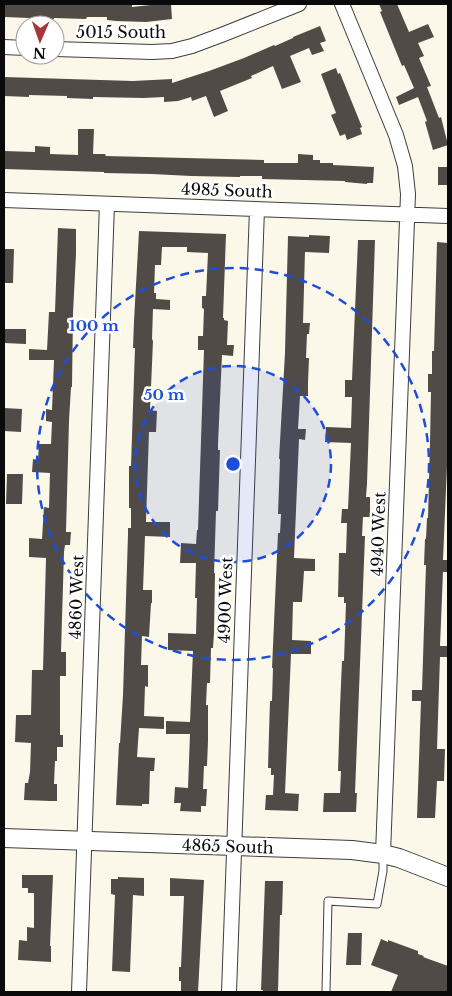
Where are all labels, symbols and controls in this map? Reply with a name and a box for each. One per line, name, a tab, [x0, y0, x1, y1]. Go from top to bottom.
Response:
north arrow	[15, 15, 65, 65]
street label: 5015 South	[76, 22, 166, 42]
text: N	[33, 44, 46, 62]
street label: 4985 South	[181, 178, 273, 202]
text: 100 m	[69, 316, 119, 335]
text: 50 m	[144, 385, 185, 404]
centre of rings	[224, 455, 242, 473]
street label: 4940 West	[367, 491, 389, 577]
street label: 4860 West	[65, 554, 87, 640]
street label: 4900 West	[213, 556, 237, 644]
street label: 4865 South	[182, 834, 274, 858]

